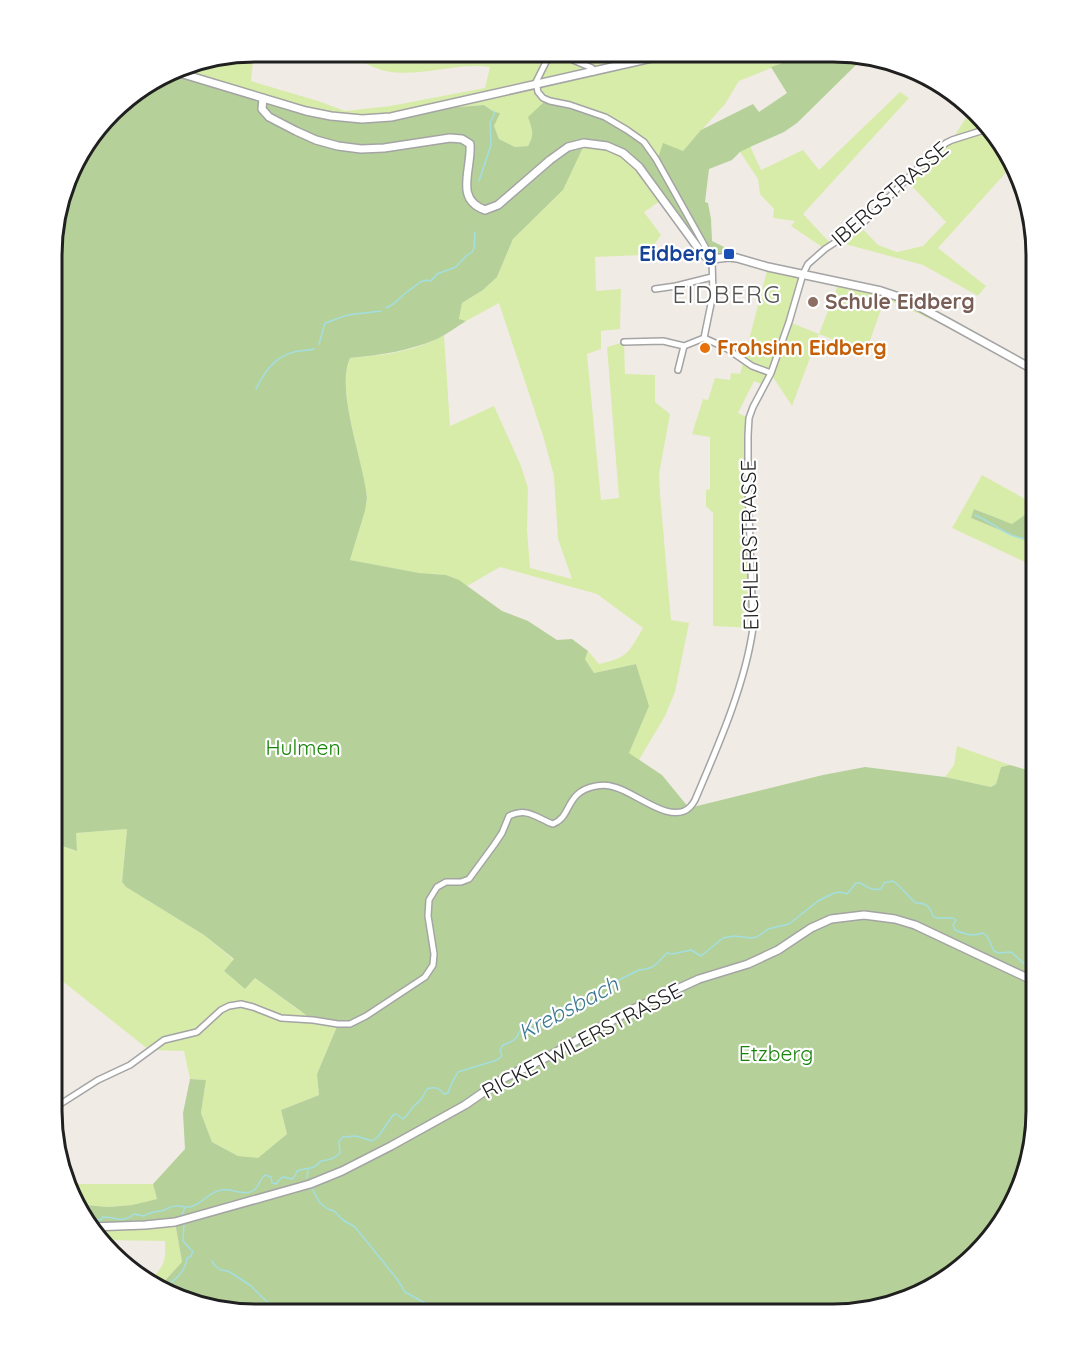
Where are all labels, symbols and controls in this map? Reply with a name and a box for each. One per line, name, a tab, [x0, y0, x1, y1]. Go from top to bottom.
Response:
street label: IBERGSTRASSE	[825, 135, 953, 251]
place label: Eidberg	[639, 240, 717, 266]
marker: Eidberg	[722, 247, 736, 261]
district label: EIDBERG	[672, 279, 782, 309]
place label: Schule Eidberg	[825, 288, 975, 314]
marker: Schule Eidberg	[806, 295, 820, 309]
place label: Frohsinn Eidberg	[717, 334, 887, 360]
marker: Frohsinn Eidberg	[698, 341, 712, 355]
street label: EICHLERSTRASSE	[735, 459, 763, 631]
park label: Hulmen	[265, 734, 341, 760]
water label: Krebsbach	[513, 970, 623, 1046]
street label: RICKETWILERSTRASSE	[477, 976, 686, 1104]
park label: Etzberg	[739, 1040, 813, 1066]

